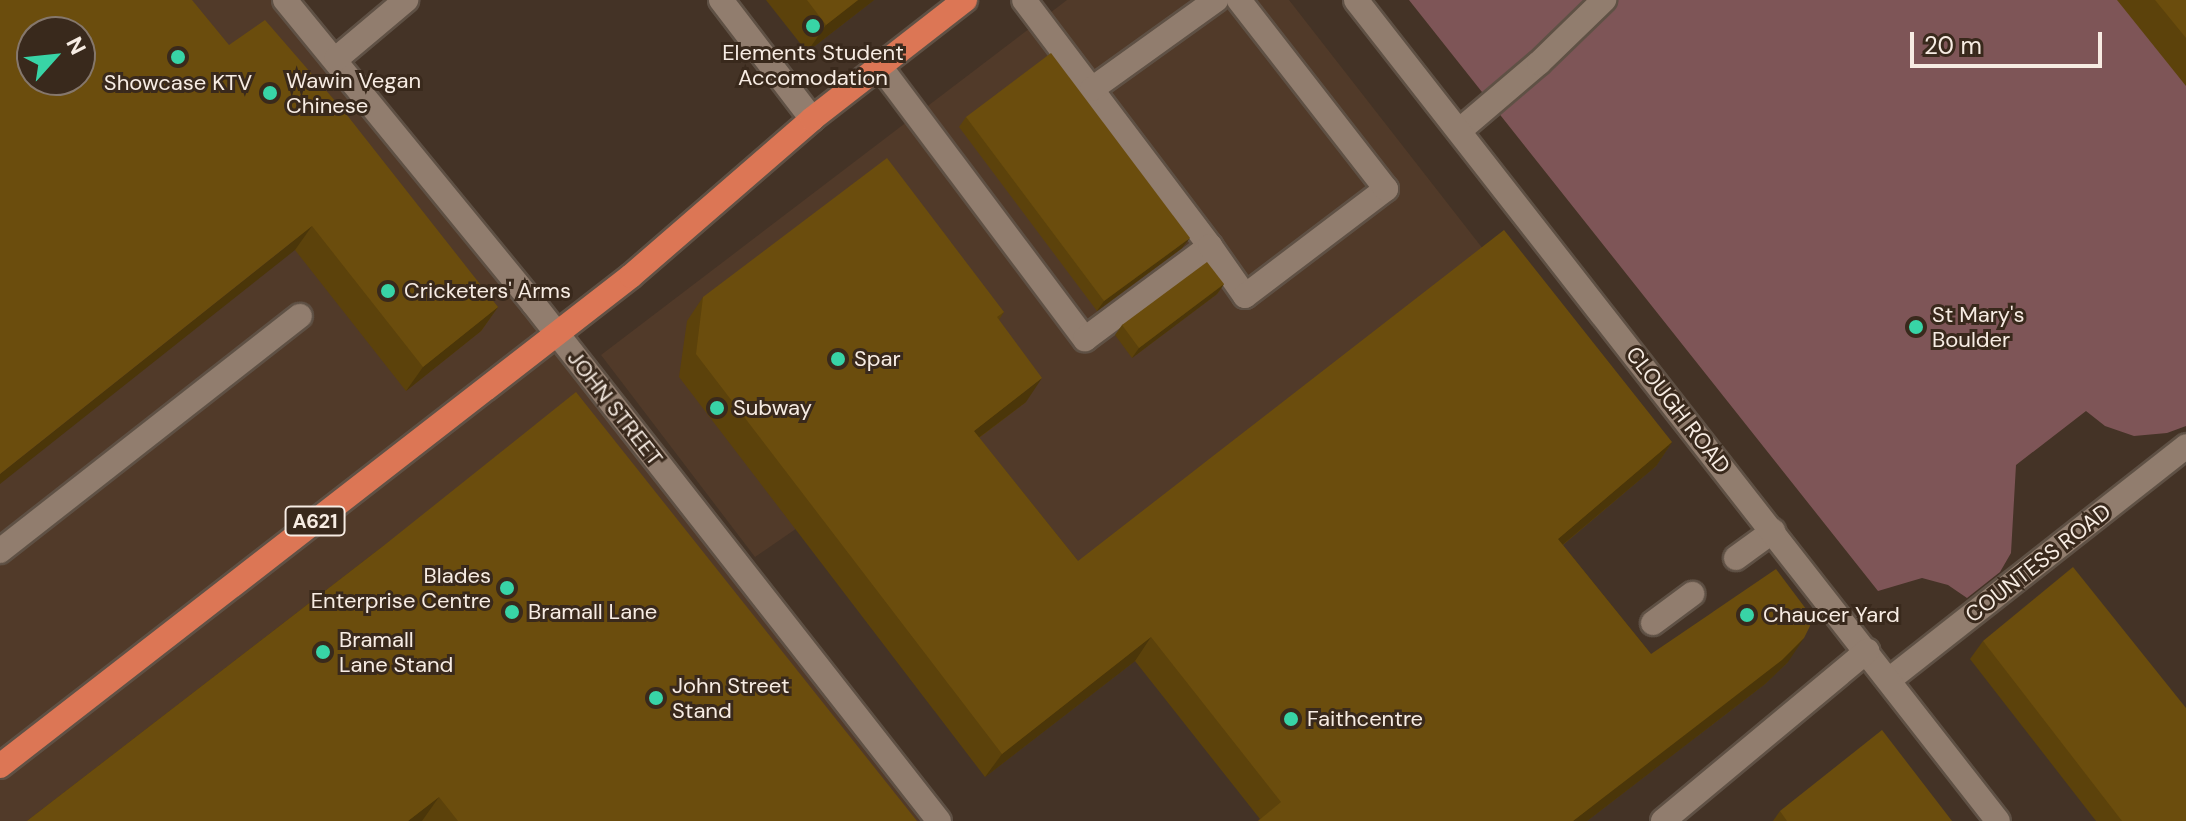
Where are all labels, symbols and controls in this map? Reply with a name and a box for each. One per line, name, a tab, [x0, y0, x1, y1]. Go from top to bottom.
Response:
north arrow	[16, 16, 96, 96]
scale bar	[1914, 16, 2106, 66]
marker: Elements Student Accomodation	[804, 17, 822, 35]
text: 20 m	[1924, 30, 1982, 61]
text: N	[59, 32, 93, 60]
place label: Elements Student Accomodation	[722, 39, 904, 90]
marker: Showcase KTV	[169, 48, 187, 66]
place label: Wawin Vegan Chinese	[286, 67, 421, 118]
place label: Showcase KTV	[104, 70, 252, 96]
marker: Wawin Vegan Chinese	[261, 84, 279, 102]
place label: Cricketers' Arms	[404, 278, 571, 304]
marker: Cricketers' Arms	[379, 282, 397, 300]
place label: St Mary's Boulder	[1932, 301, 2025, 352]
marker: St Mary's Boulder	[1907, 318, 1925, 336]
street label: CLOUGH ROAD	[1620, 341, 1736, 479]
street label: JOHN STREET	[562, 345, 668, 471]
place label: Spar	[854, 346, 901, 372]
marker: Spar	[829, 350, 847, 368]
place label: Subway	[733, 395, 812, 421]
marker: Subway	[708, 399, 726, 417]
street label: COUNTESS ROAD	[1960, 498, 2116, 628]
road number: A621	[283, 505, 347, 537]
place label: Blades Enterprise Centre	[311, 562, 491, 614]
marker: Blades Enterprise Centre	[498, 579, 516, 597]
place label: Bramall Lane	[528, 599, 657, 625]
place label: Chaucer Yard	[1763, 602, 1900, 628]
marker: Bramall Lane	[503, 603, 521, 621]
marker: Chaucer Yard	[1738, 606, 1756, 624]
place label: Bramall Lane Stand	[339, 626, 453, 678]
marker: Bramall Lane Stand	[314, 643, 332, 661]
place label: John Street Stand	[672, 672, 790, 724]
marker: John Street Stand	[647, 689, 665, 707]
place label: Faithcentre	[1307, 706, 1423, 732]
marker: Faithcentre	[1282, 710, 1300, 728]

